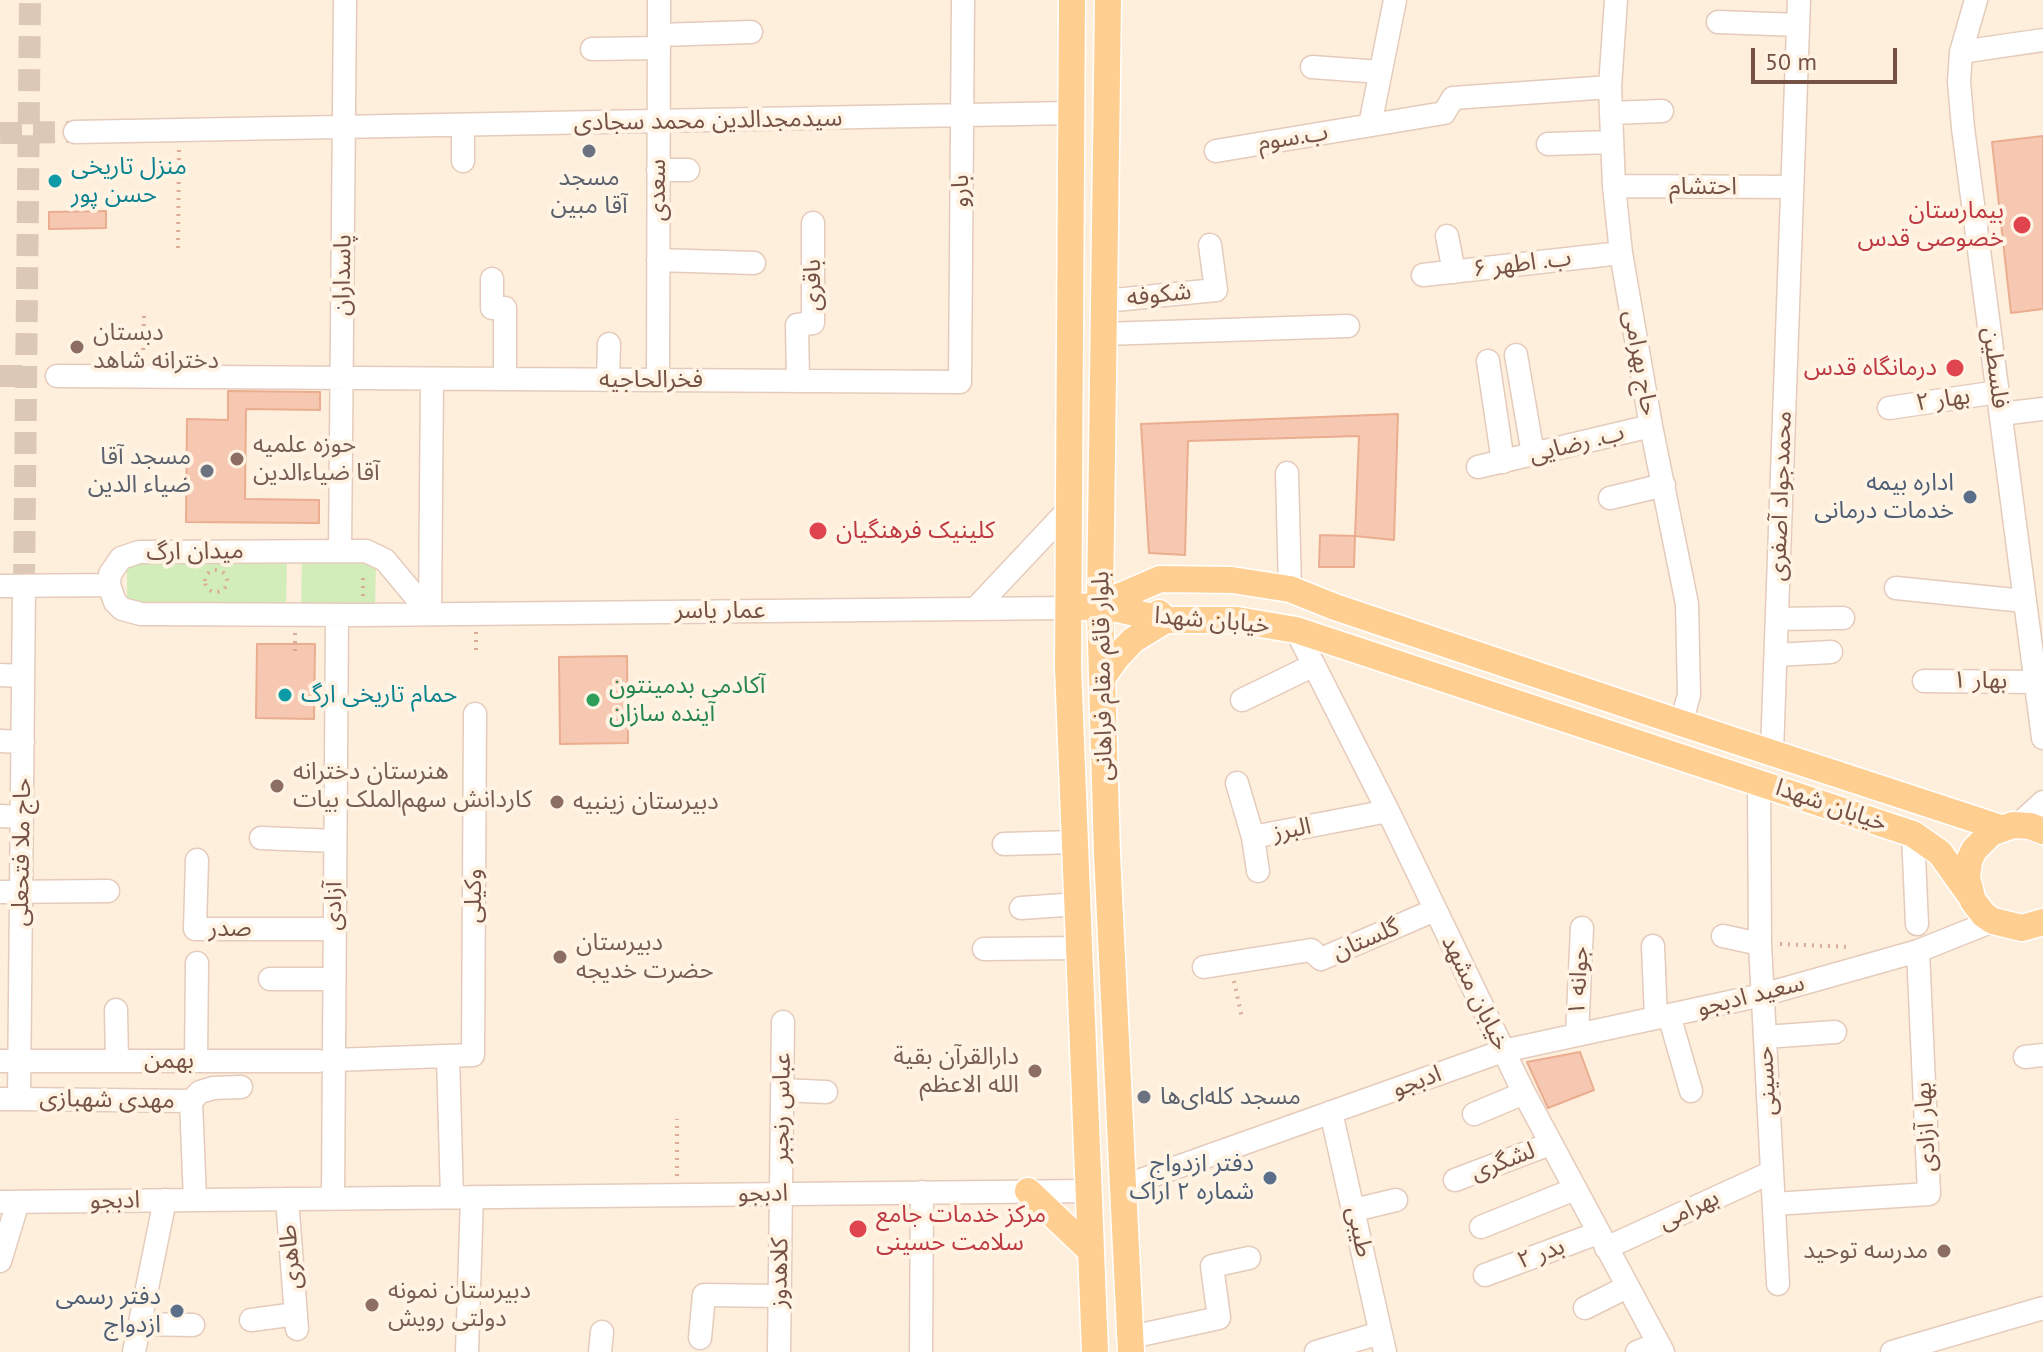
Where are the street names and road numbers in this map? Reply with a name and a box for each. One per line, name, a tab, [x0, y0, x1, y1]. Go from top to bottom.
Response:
street label: سیدمجدالدین محمد سجادی	[573, 104, 843, 138]
street label: ب.سوم	[1256, 118, 1330, 158]
street label: سعدی	[644, 159, 672, 221]
street label: احتشام	[1669, 173, 1737, 201]
street label: بارو	[947, 175, 975, 207]
street label: پاسداران	[328, 234, 358, 316]
street label: ب. اطهر ۶	[1471, 244, 1573, 284]
street label: باقری	[799, 259, 827, 311]
street label: شکوفه	[1125, 277, 1193, 313]
street label: حاج بهرامی	[1617, 308, 1663, 418]
street label: فلسطین	[1976, 326, 2014, 410]
street label: فخرالحاجیه	[599, 366, 703, 394]
street label: بهار ۲	[1914, 382, 1972, 418]
street label: محمدجواد آصفری	[1764, 410, 1798, 582]
street label: ب. رضایی	[1526, 418, 1628, 470]
street label: میدان ارگ	[146, 537, 244, 567]
street label: بلوار قائم مقام فراهانی	[1087, 571, 1119, 781]
street label: عمار یاسر	[675, 597, 765, 625]
street label: خیابان شهدا	[1153, 602, 1271, 640]
street label: بهار ۱	[1952, 666, 2008, 696]
street label: خیابان شهدا	[1772, 774, 1890, 838]
street label: حاج ملا فتحعلی	[6, 777, 38, 927]
street label: البرز	[1270, 812, 1314, 848]
street label: وکیلی	[460, 869, 488, 923]
street label: آزادی	[319, 881, 349, 931]
street label: گلستان	[1328, 913, 1404, 967]
street label: صدر	[208, 915, 252, 943]
street label: خیابان مشهد	[1435, 931, 1515, 1055]
street label: جوانه ۱	[1563, 946, 1595, 1016]
street label: سعید ادبجو	[1694, 969, 1808, 1023]
street label: حسینی	[1751, 1046, 1783, 1116]
street label: بهمن	[144, 1047, 194, 1075]
street label: عباس رنجبر	[767, 1053, 797, 1163]
street label: ادبجو	[1388, 1060, 1446, 1104]
street label: بهار آزادی	[1909, 1081, 1943, 1173]
street label: مهدی شهبازی	[39, 1084, 175, 1116]
street label: لشگری	[1467, 1137, 1539, 1187]
street label: ادبجو	[738, 1179, 788, 1209]
street label: بهرامی	[1654, 1184, 1724, 1236]
street label: ادبجو	[90, 1186, 140, 1216]
street label: طیبی	[1340, 1204, 1378, 1260]
street label: طاهری	[274, 1223, 308, 1291]
street label: بدر ۲	[1513, 1232, 1569, 1276]
street label: کلاهدوز	[765, 1238, 795, 1308]

